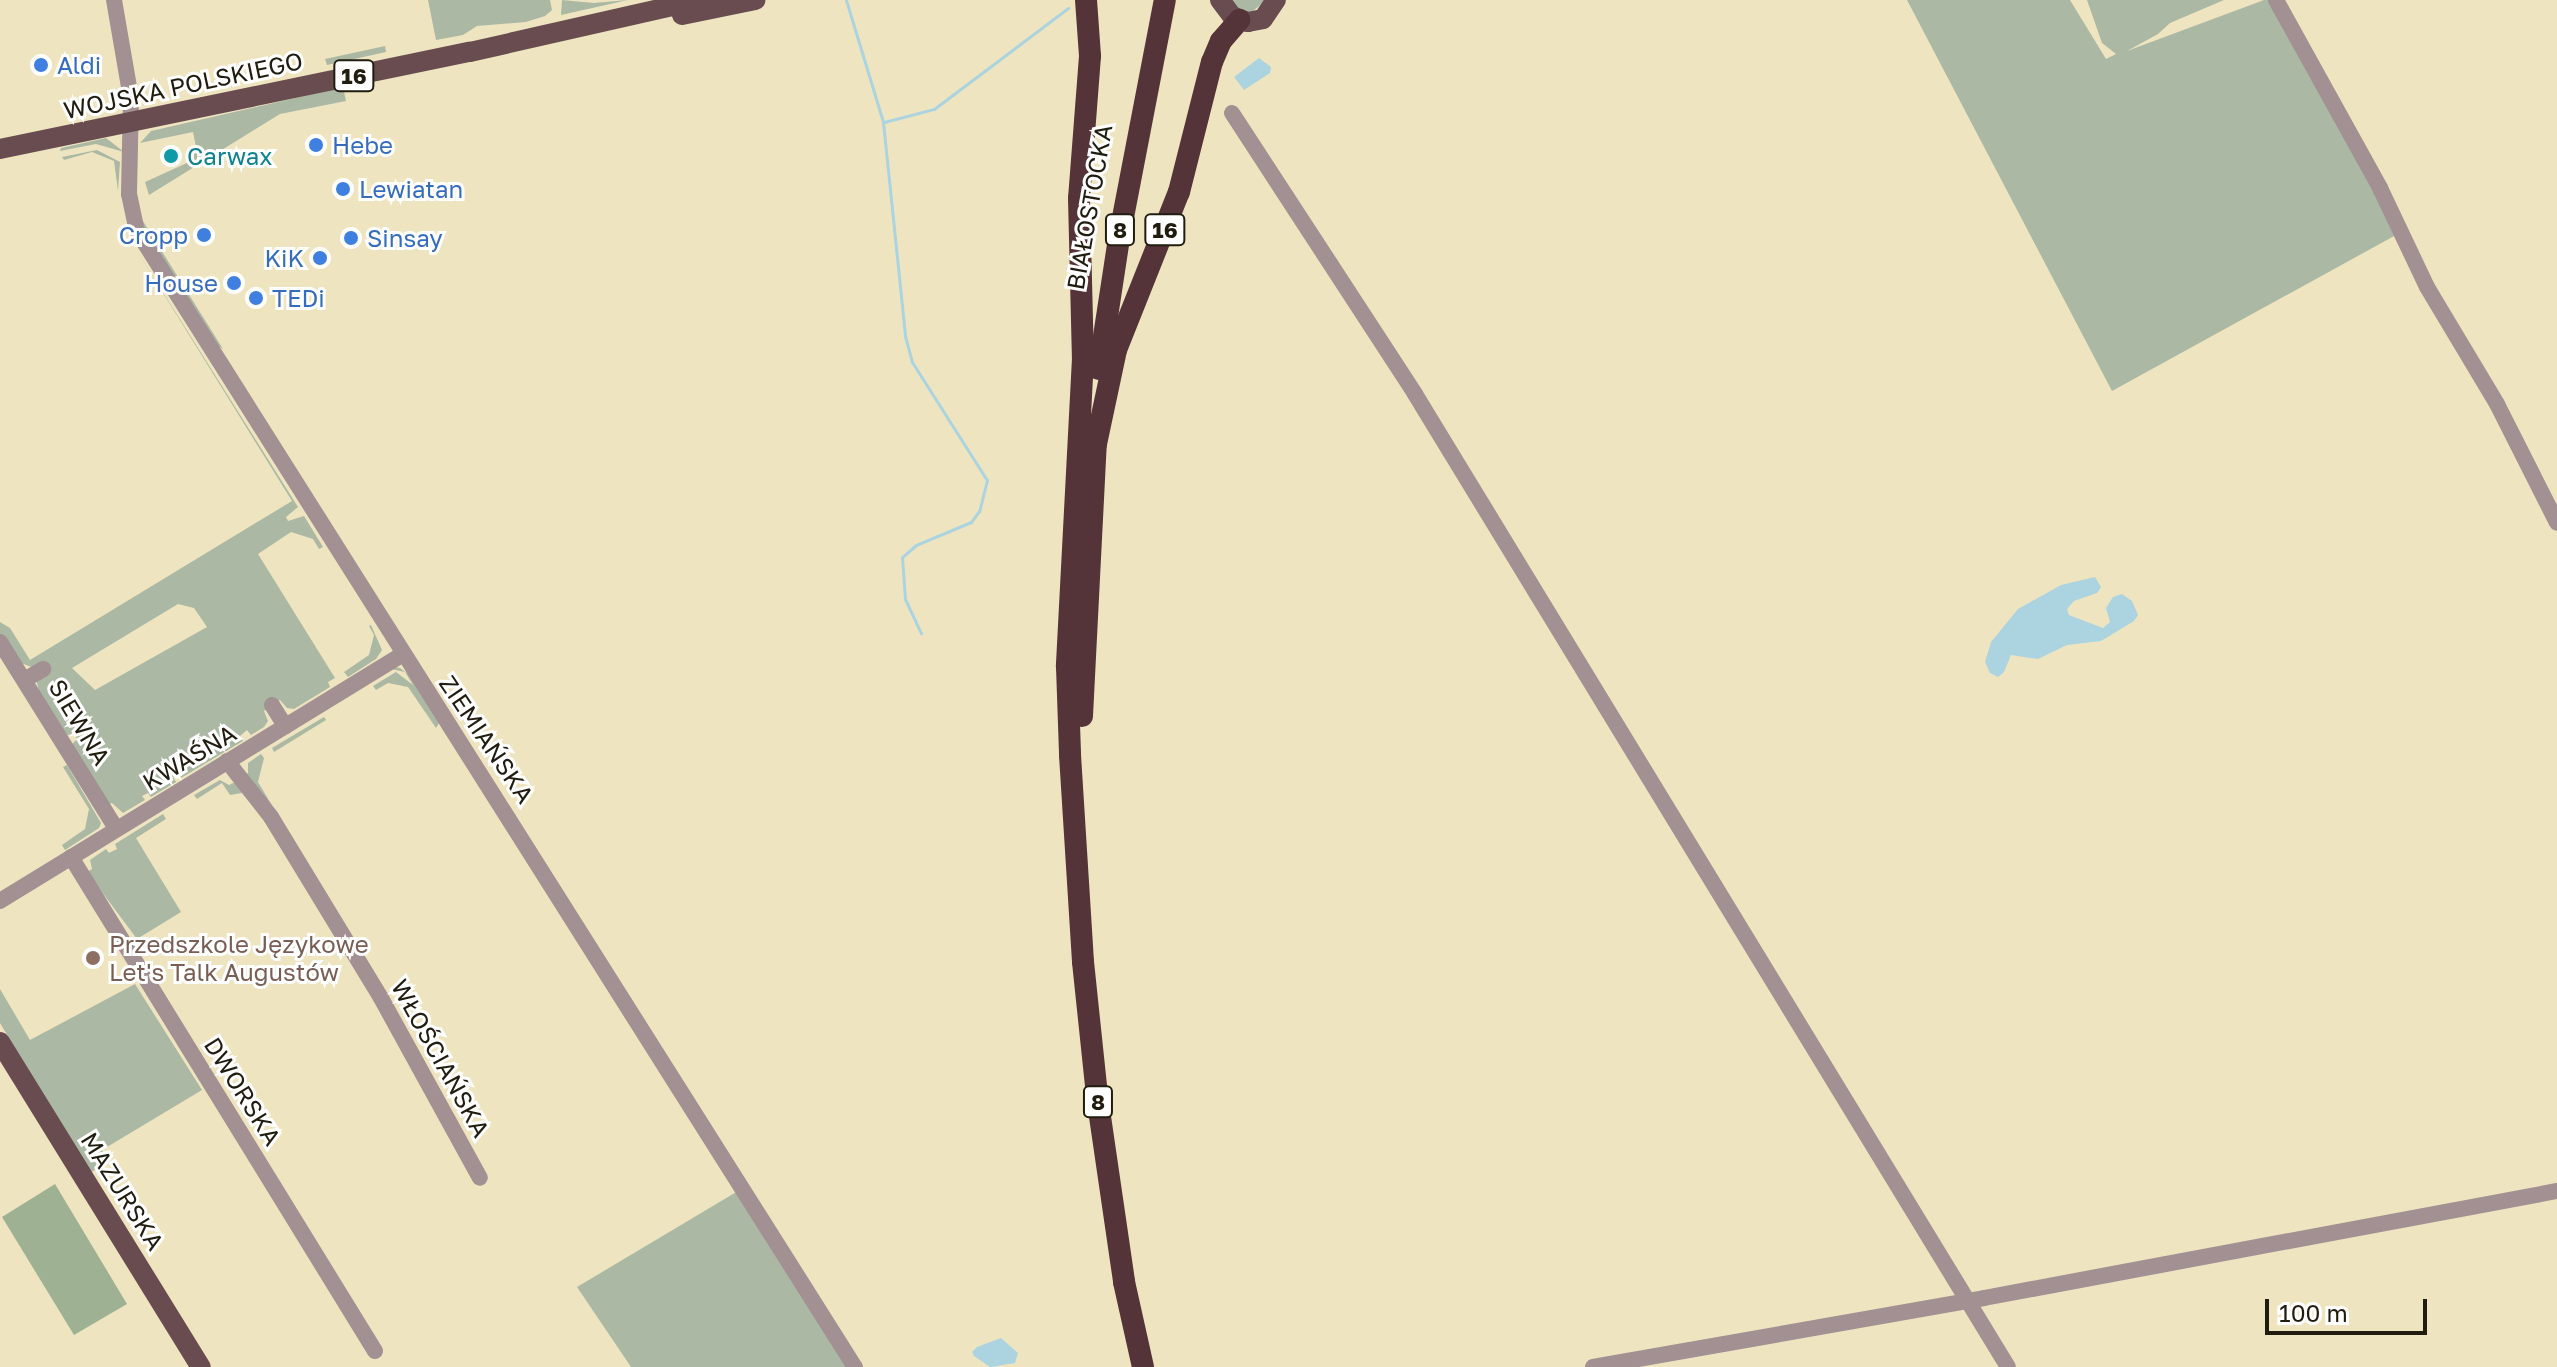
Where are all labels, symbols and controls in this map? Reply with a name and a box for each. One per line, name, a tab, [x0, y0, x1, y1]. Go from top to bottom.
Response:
street label: WOJSKA POLSKIEGO	[61, 46, 305, 124]
place label: Aldi	[57, 51, 101, 79]
marker: Aldi	[32, 56, 50, 74]
road number: 16	[332, 58, 376, 94]
street label: BIAŁOSTOCKA	[1060, 122, 1118, 292]
place label: Hebe	[332, 131, 393, 159]
marker: Hebe	[307, 136, 325, 154]
place label: Carwax	[187, 142, 272, 170]
marker: Carwax	[162, 147, 180, 165]
place label: Lewiatan	[359, 175, 463, 203]
marker: Lewiatan	[334, 180, 352, 198]
road number: 8	[1104, 212, 1136, 248]
road number: 16	[1143, 212, 1187, 248]
place label: Cropp	[119, 221, 188, 249]
place label: Sinsay	[367, 224, 443, 252]
marker: Cropp	[195, 226, 213, 244]
marker: Sinsay	[342, 229, 360, 247]
place label: KiK	[264, 244, 304, 272]
marker: KiK	[311, 249, 329, 267]
place label: House	[144, 269, 218, 297]
marker: House	[225, 274, 243, 292]
place label: TEDi	[272, 284, 325, 312]
marker: TEDi	[247, 289, 265, 307]
street label: ZIEMIAŃSKA	[434, 670, 540, 808]
street label: SIEWNA	[43, 674, 117, 770]
street label: KWAŚNA	[137, 718, 241, 796]
place label: Przedszkole Językowe Let's Talk Augustów	[109, 930, 369, 986]
marker: Przedszkole Językowe Let's Talk Augustów	[84, 949, 102, 967]
street label: WŁOŚCIAŃSKA	[386, 974, 496, 1142]
street label: DWORSKA	[198, 1032, 288, 1150]
road number: 8	[1082, 1084, 1114, 1120]
street label: MAZURSKA	[75, 1127, 171, 1255]
scale bar	[2269, 1283, 2431, 1333]
text: 100 m	[2279, 1298, 2348, 1327]

